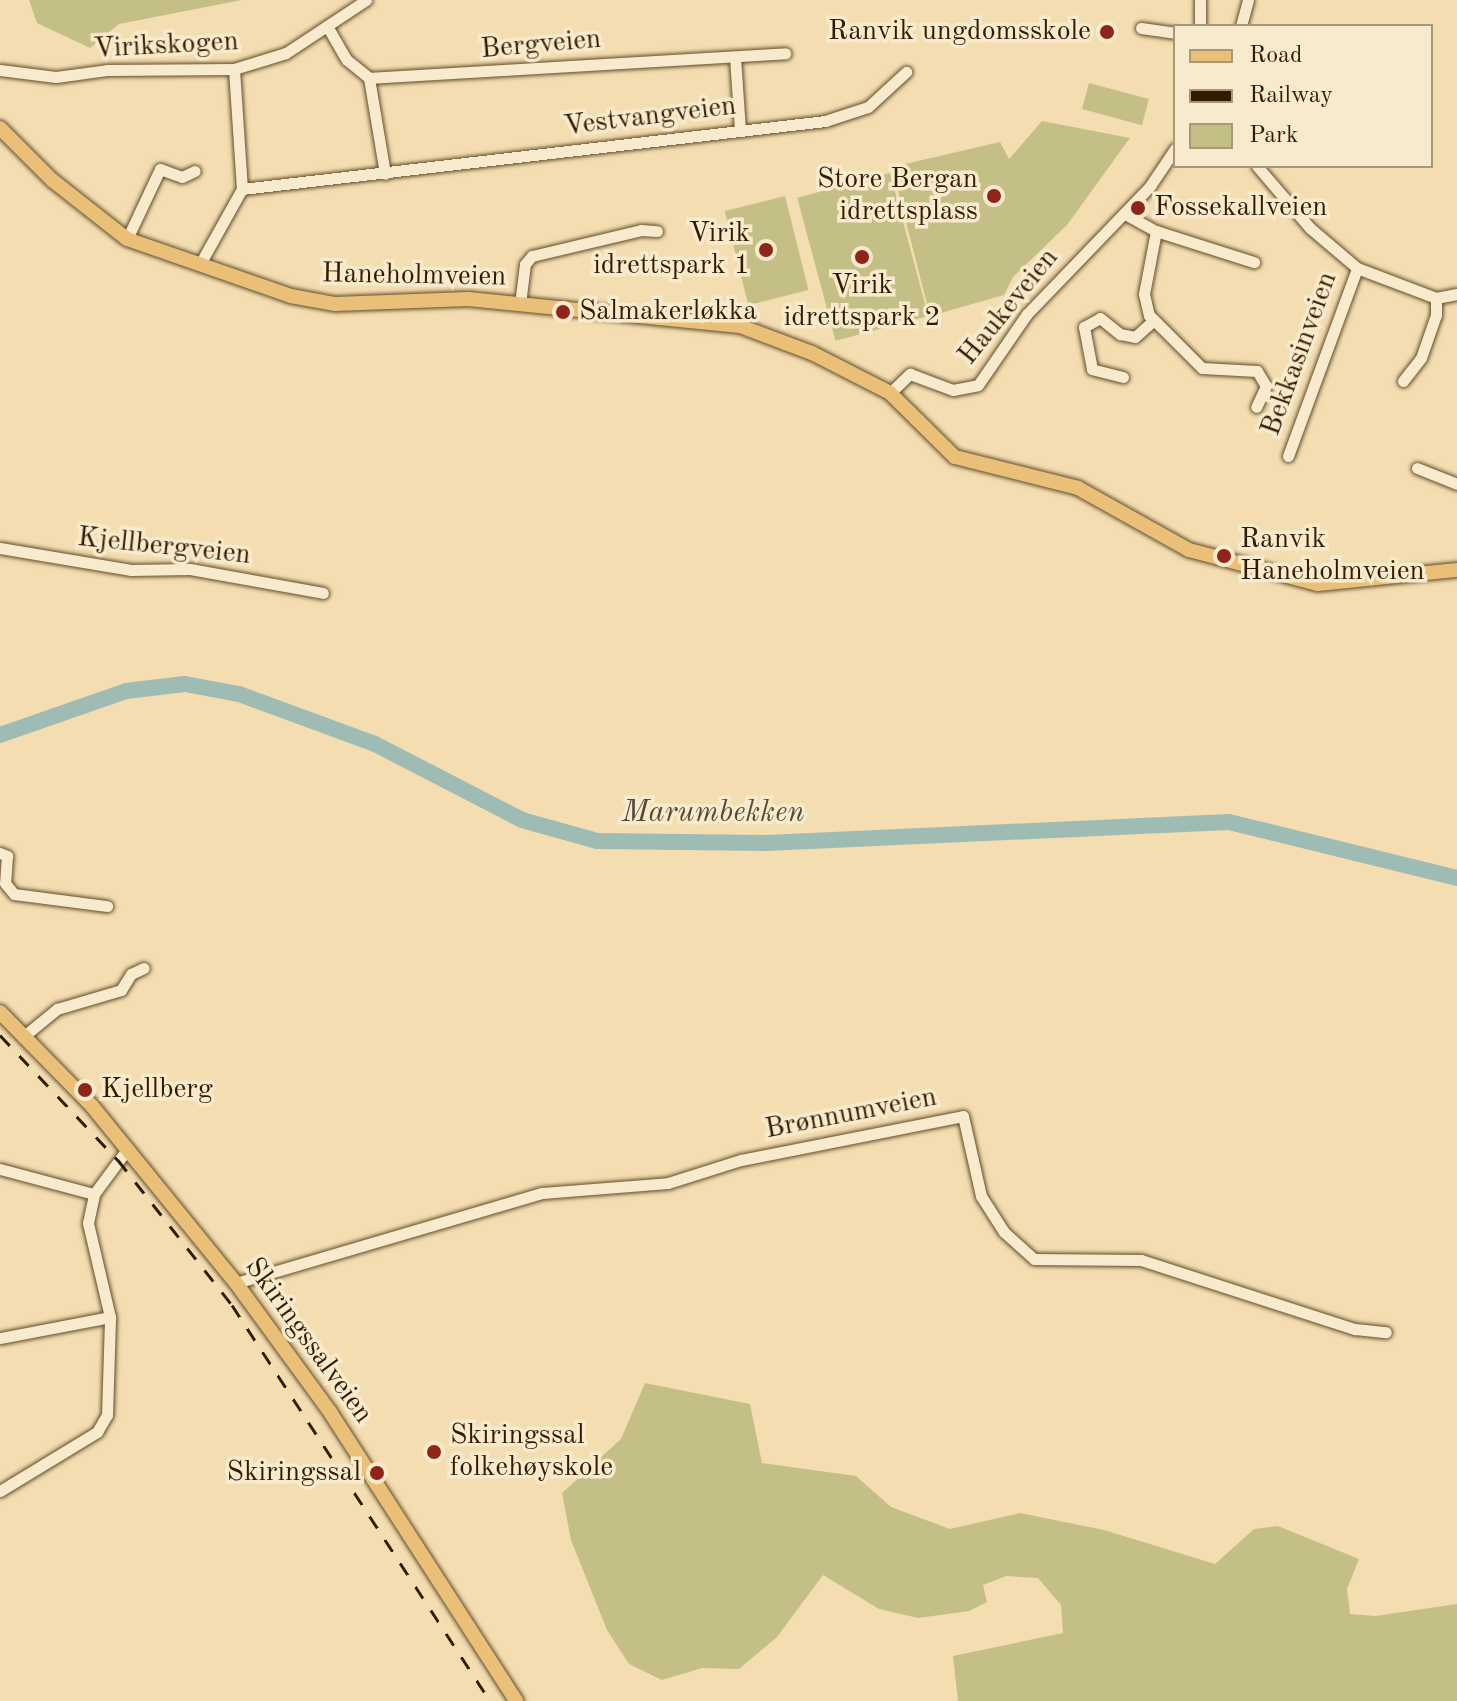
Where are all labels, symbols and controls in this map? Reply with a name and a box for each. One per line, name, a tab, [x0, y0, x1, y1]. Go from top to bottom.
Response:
place label: Ranvik ungdomsskole	[828, 15, 1091, 49]
street label: Bergveien	[479, 23, 603, 67]
marker: Ranvik ungdomsskole	[1098, 23, 1116, 41]
legend	[1173, 24, 1433, 168]
street label: Virikskogen	[93, 25, 239, 67]
text: Road	[1249, 44, 1302, 68]
text: Railway	[1249, 84, 1333, 108]
street label: Vestvangveien	[562, 90, 738, 144]
text: Park	[1249, 124, 1298, 148]
place label: Store Bergan idrettsplass	[817, 163, 978, 229]
marker: Store Bergan idrettsplass	[985, 187, 1003, 205]
place label: Fossekallveien	[1154, 191, 1327, 225]
marker: Fossekallveien	[1129, 199, 1147, 217]
place label: Virik idrettspark 1	[593, 217, 750, 283]
marker: Virik idrettspark 1	[757, 241, 775, 259]
street label: Haukeveien	[952, 242, 1066, 372]
marker: Virik idrettspark 2	[853, 248, 871, 266]
street label: Haneholmveien	[321, 258, 507, 294]
street label: Bekkasinveien	[1255, 267, 1345, 441]
place label: Virik idrettspark 2	[784, 269, 940, 335]
place label: Salmakerløkka	[579, 295, 757, 329]
marker: Salmakerløkka	[554, 303, 572, 321]
street label: Kjellbergveien	[76, 521, 252, 573]
place label: Ranvik Haneholmveien	[1240, 523, 1425, 589]
marker: Ranvik Haneholmveien	[1215, 547, 1233, 565]
water label: Marumbekken	[622, 795, 804, 831]
place label: Kjellberg	[101, 1073, 213, 1107]
marker: Kjellberg	[76, 1081, 94, 1099]
street label: Brønnumveien	[762, 1081, 940, 1147]
street label: Skiringssalveien	[237, 1252, 379, 1430]
place label: Skiringssal folkehøyskole	[450, 1419, 613, 1485]
marker: Skiringssal folkehøyskole	[425, 1443, 443, 1461]
place label: Skiringssal	[227, 1456, 361, 1490]
marker: Skiringssal	[368, 1464, 386, 1482]

